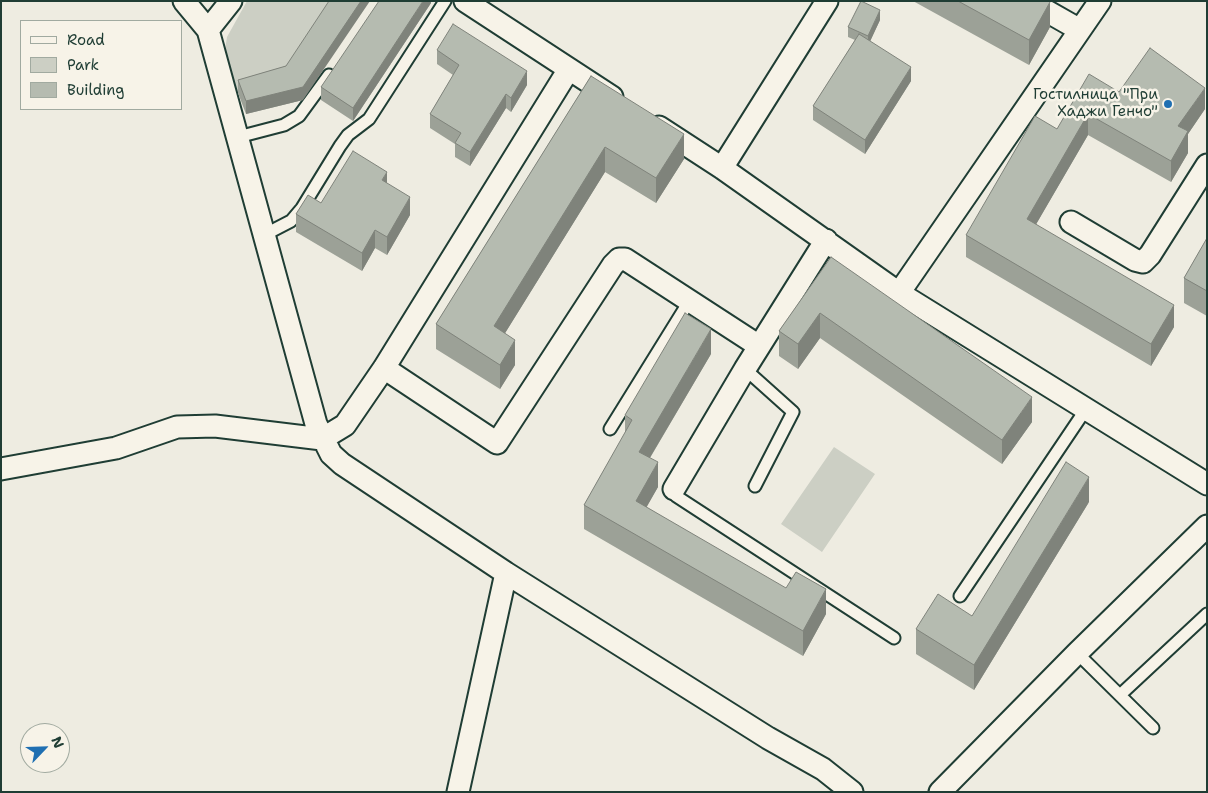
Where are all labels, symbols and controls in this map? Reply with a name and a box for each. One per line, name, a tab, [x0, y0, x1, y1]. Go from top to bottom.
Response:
legend	[20, 20, 182, 110]
text: Road	[67, 30, 105, 50]
text: Park	[67, 55, 99, 75]
text: Building	[67, 80, 124, 100]
place label: Гостилница "При Хаджи Генчо"	[1033, 86, 1158, 121]
marker: Гостилница "При Хаджи Генчо"	[1162, 98, 1174, 110]
north arrow	[20, 723, 70, 773]
text: N	[47, 734, 68, 751]

